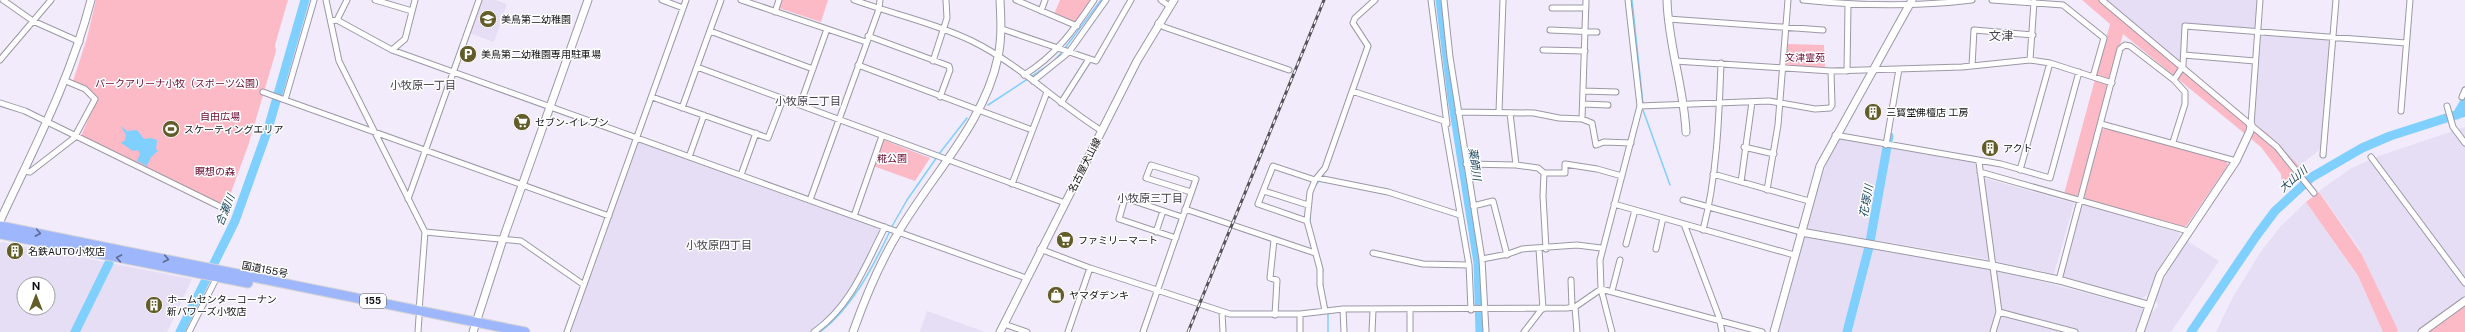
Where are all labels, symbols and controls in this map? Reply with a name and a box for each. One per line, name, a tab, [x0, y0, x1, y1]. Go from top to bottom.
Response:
school or university icon: 美鳥第二幼稚園	[478, 9, 498, 29]
place label: 美鳥第二幼稚園	[501, 13, 571, 25]
district label: 文津	[1989, 29, 2013, 43]
parking icon: 美鳥第二幼稚園専用駐車場	[458, 44, 478, 64]
place label: 美鳥第二幼稚園専用駐車場	[481, 48, 601, 60]
park label: 文津霊苑	[1785, 51, 1825, 63]
park label: パークアリーナ小牧（スポーツ公園）	[95, 77, 265, 89]
district label: 小牧原一丁目	[390, 79, 456, 91]
district label: 小牧原二丁目	[775, 95, 841, 107]
building icon: 三寳堂佛檀店 工房	[1863, 102, 1883, 122]
place label: 三寳堂佛檀店 工房	[1886, 106, 1968, 118]
park label: 自由広場	[200, 110, 240, 122]
supermarket icon: セブン-イレブン	[512, 112, 532, 132]
place label: セブン-イレブン	[535, 116, 609, 128]
sports icon: スケーティングエリア	[161, 119, 181, 139]
place label: スケーティングエリア	[184, 123, 283, 135]
street label: 名古屋犬山線	[1065, 136, 1103, 194]
building icon: アクト	[1980, 138, 2000, 158]
place label: アクト	[2003, 142, 2033, 154]
water label: 薬師川	[1467, 147, 1483, 182]
park label: 糀公園	[877, 152, 907, 164]
water label: 大山川	[2277, 163, 2310, 194]
park label: 瞑想の森	[195, 165, 235, 177]
water label: 花塚川	[1857, 183, 1875, 218]
water label: 合瀬川	[213, 192, 237, 228]
district label: 小牧原三丁目	[1117, 192, 1183, 204]
one-way arrow	[35, 228, 42, 237]
supermarket icon: ファミリーマート	[1055, 230, 1075, 250]
place label: ファミリーマート	[1078, 234, 1158, 246]
district label: 小牧原四丁目	[686, 239, 752, 251]
building icon: 名鉄AUTO小牧店	[5, 241, 25, 261]
place label: 名鉄AUTO小牧店	[28, 245, 105, 257]
one-way arrow	[116, 254, 122, 263]
one-way arrow	[163, 255, 169, 263]
street label: 国道155号	[241, 259, 289, 279]
north arrow	[16, 276, 56, 316]
text: N	[32, 280, 40, 292]
shop icon: ヤマダデンキ	[1046, 285, 1066, 305]
place label: ヤマダデンキ	[1069, 289, 1129, 301]
place label: ホームセンターコーナン 新パワーズ小牧店	[167, 293, 277, 317]
road number: 155	[360, 294, 386, 308]
building icon: ホームセンターコーナン 新パワーズ小牧店	[144, 295, 164, 315]

